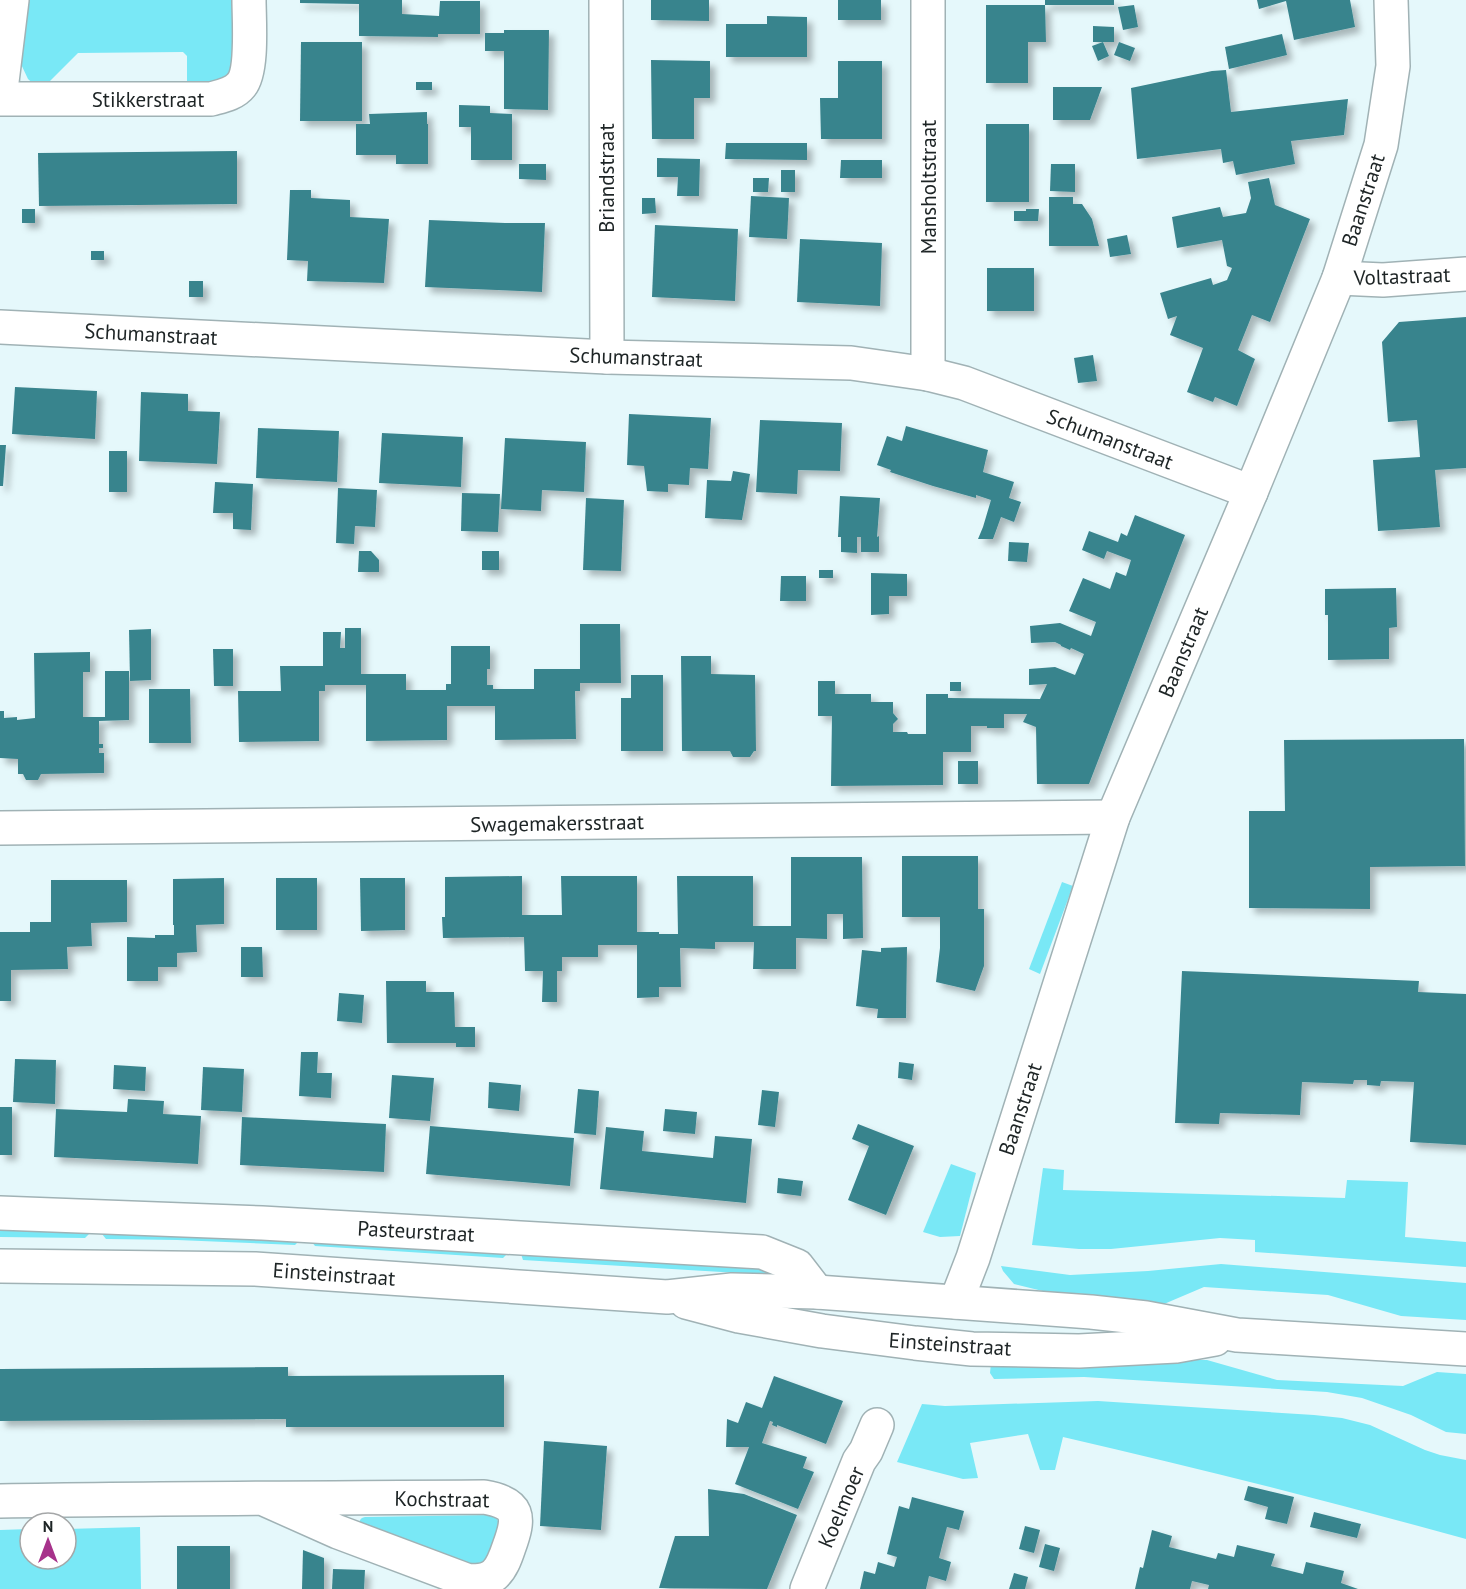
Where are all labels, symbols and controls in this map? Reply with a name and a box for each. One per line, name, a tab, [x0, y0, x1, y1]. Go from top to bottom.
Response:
street label: Stikkerstraat	[92, 86, 204, 113]
street label: Mansholtstraat	[915, 120, 942, 254]
street label: Briandstraat	[593, 123, 620, 233]
street label: Baanstraat	[1335, 150, 1391, 250]
street label: Voltastraat	[1352, 261, 1451, 291]
street label: Schumanstraat	[84, 317, 218, 351]
street label: Schumanstraat	[569, 341, 703, 373]
street label: Schumanstraat	[1043, 402, 1177, 476]
street label: Baanstraat	[1152, 603, 1214, 701]
street label: Swagemakersstraat	[470, 808, 644, 838]
street label: Baanstraat	[992, 1059, 1048, 1159]
street label: Pasteurstraat	[357, 1214, 475, 1248]
street label: Einsteinstraat	[272, 1256, 396, 1292]
street label: Einsteinstraat	[888, 1326, 1012, 1362]
street label: Koelmoer	[812, 1462, 870, 1552]
street label: Kochstraat	[394, 1485, 490, 1513]
north arrow	[18, 1511, 78, 1571]
text: N	[43, 1516, 53, 1536]

